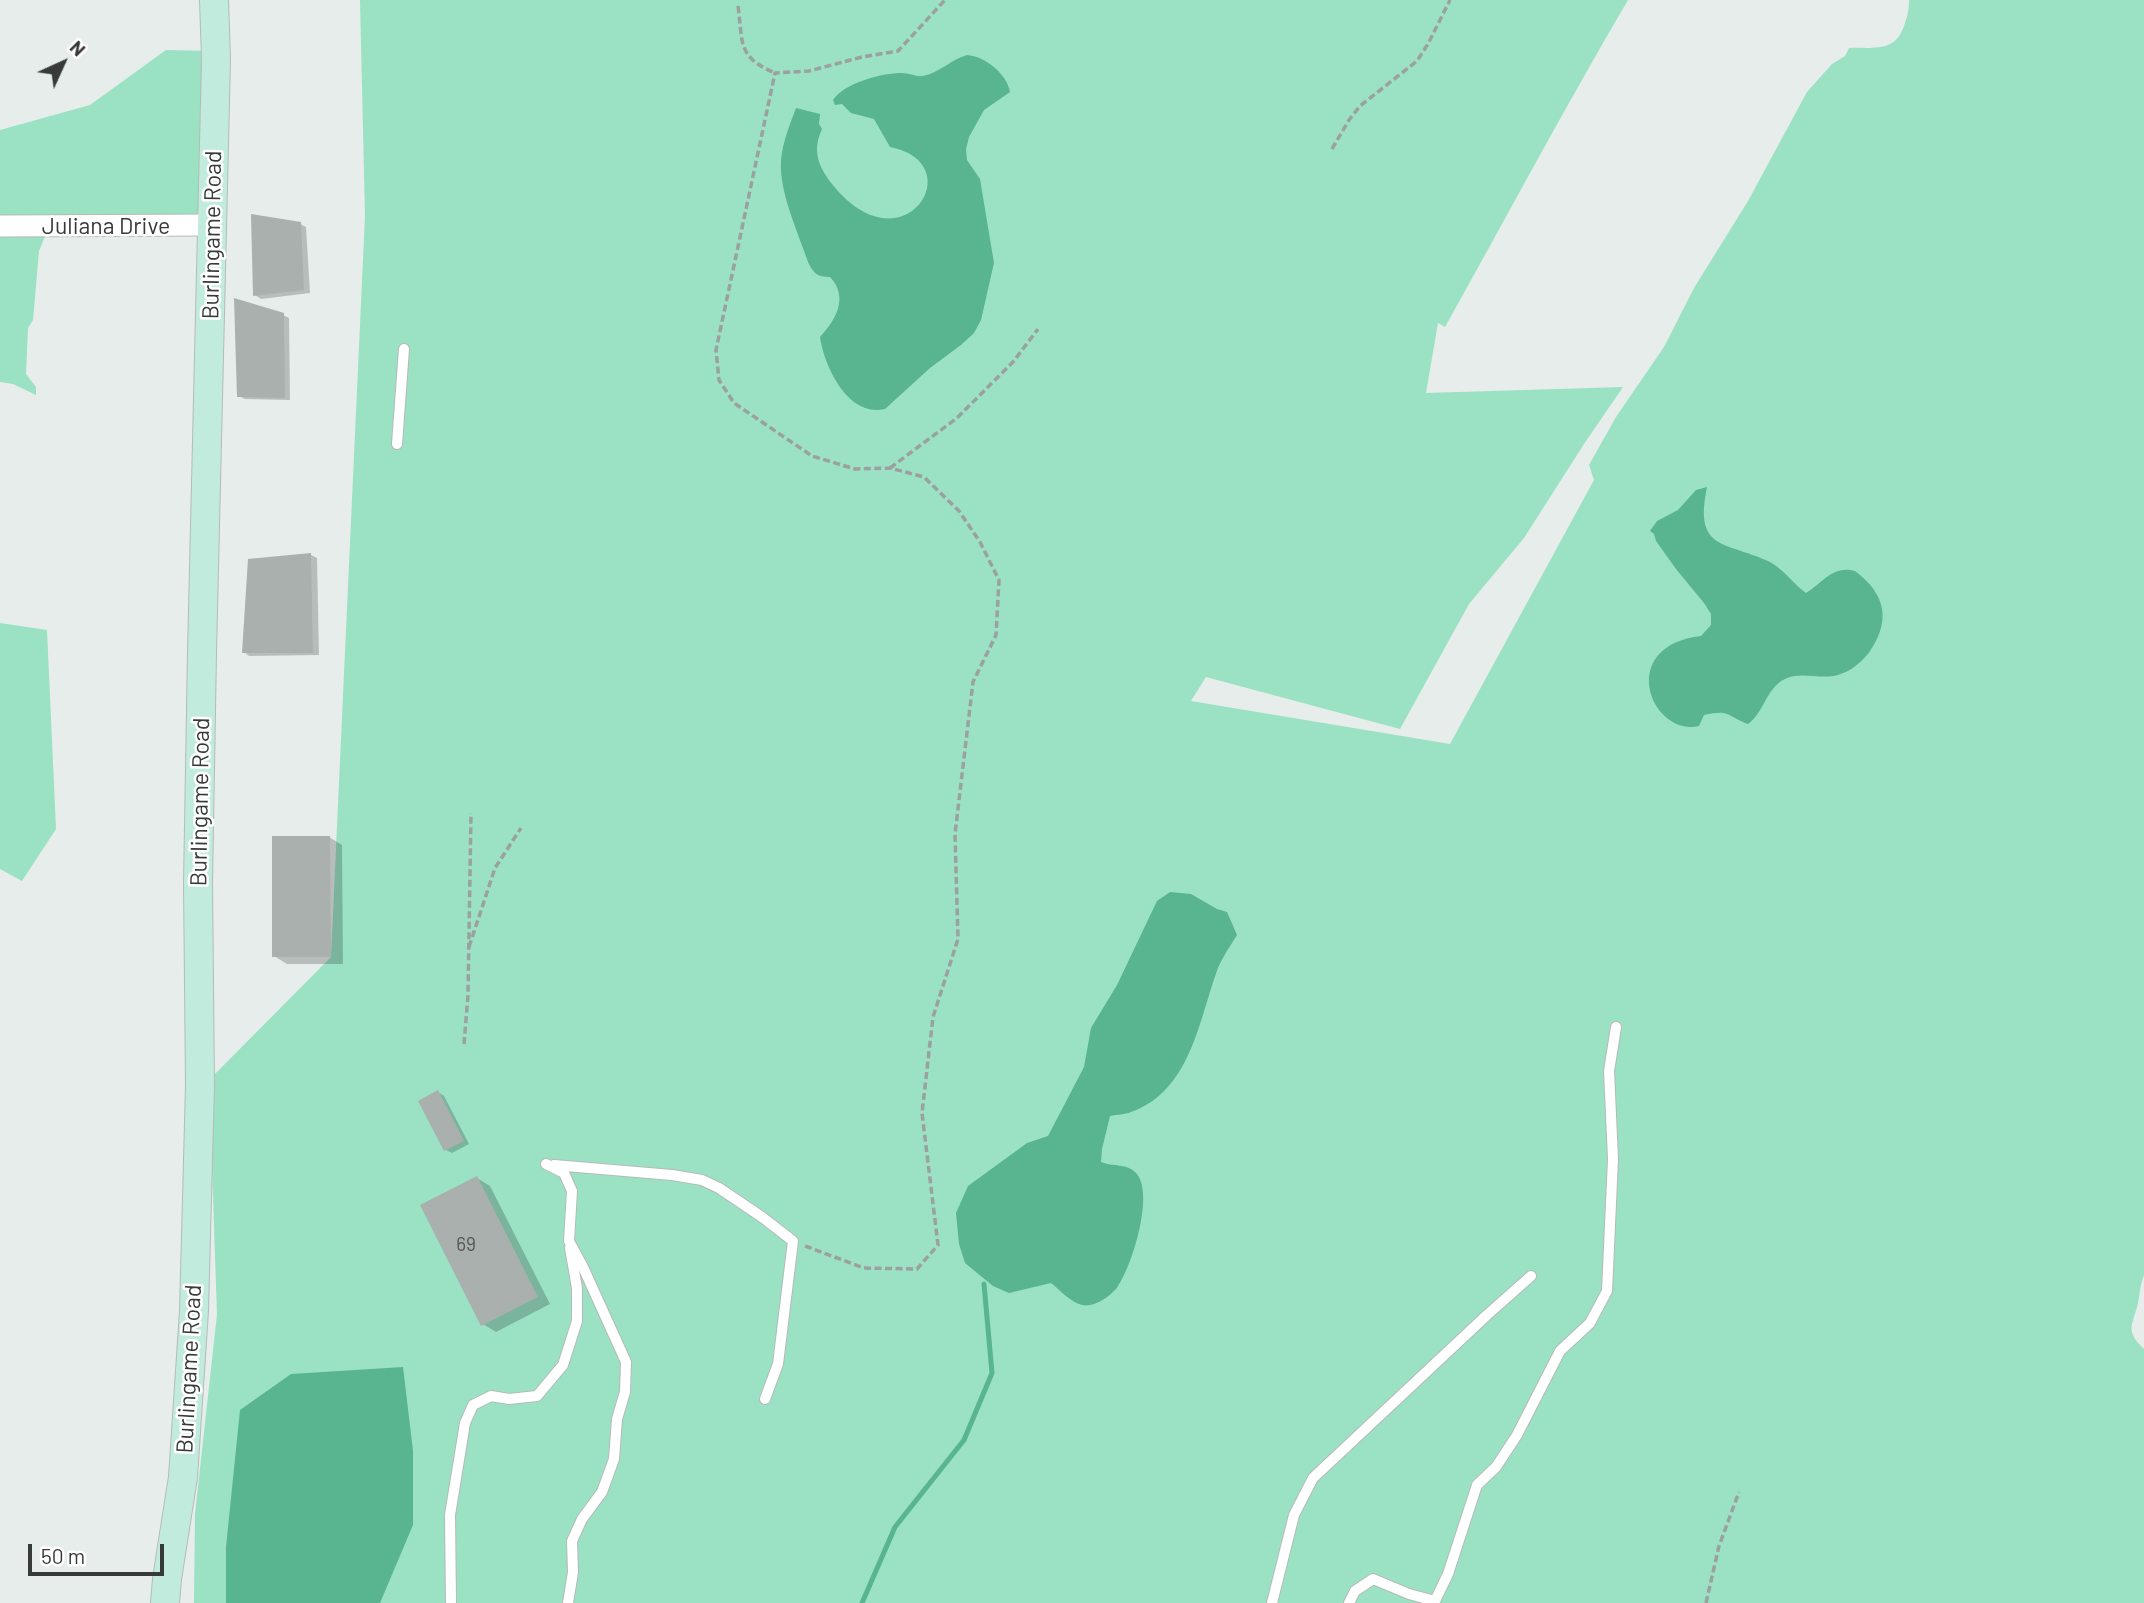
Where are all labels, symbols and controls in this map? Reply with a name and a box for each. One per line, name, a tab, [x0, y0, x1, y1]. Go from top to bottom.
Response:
north arrow	[28, 28, 98, 98]
text: N	[66, 35, 91, 60]
street label: Burlingame Road	[197, 150, 227, 320]
street label: Juliana Drive	[42, 212, 170, 240]
street label: Burlingame Road	[185, 717, 215, 887]
house number: 69	[456, 1234, 476, 1256]
street label: Burlingame Road	[171, 1284, 207, 1454]
scale bar	[32, 1530, 168, 1574]
text: 50 m	[41, 1543, 85, 1568]

